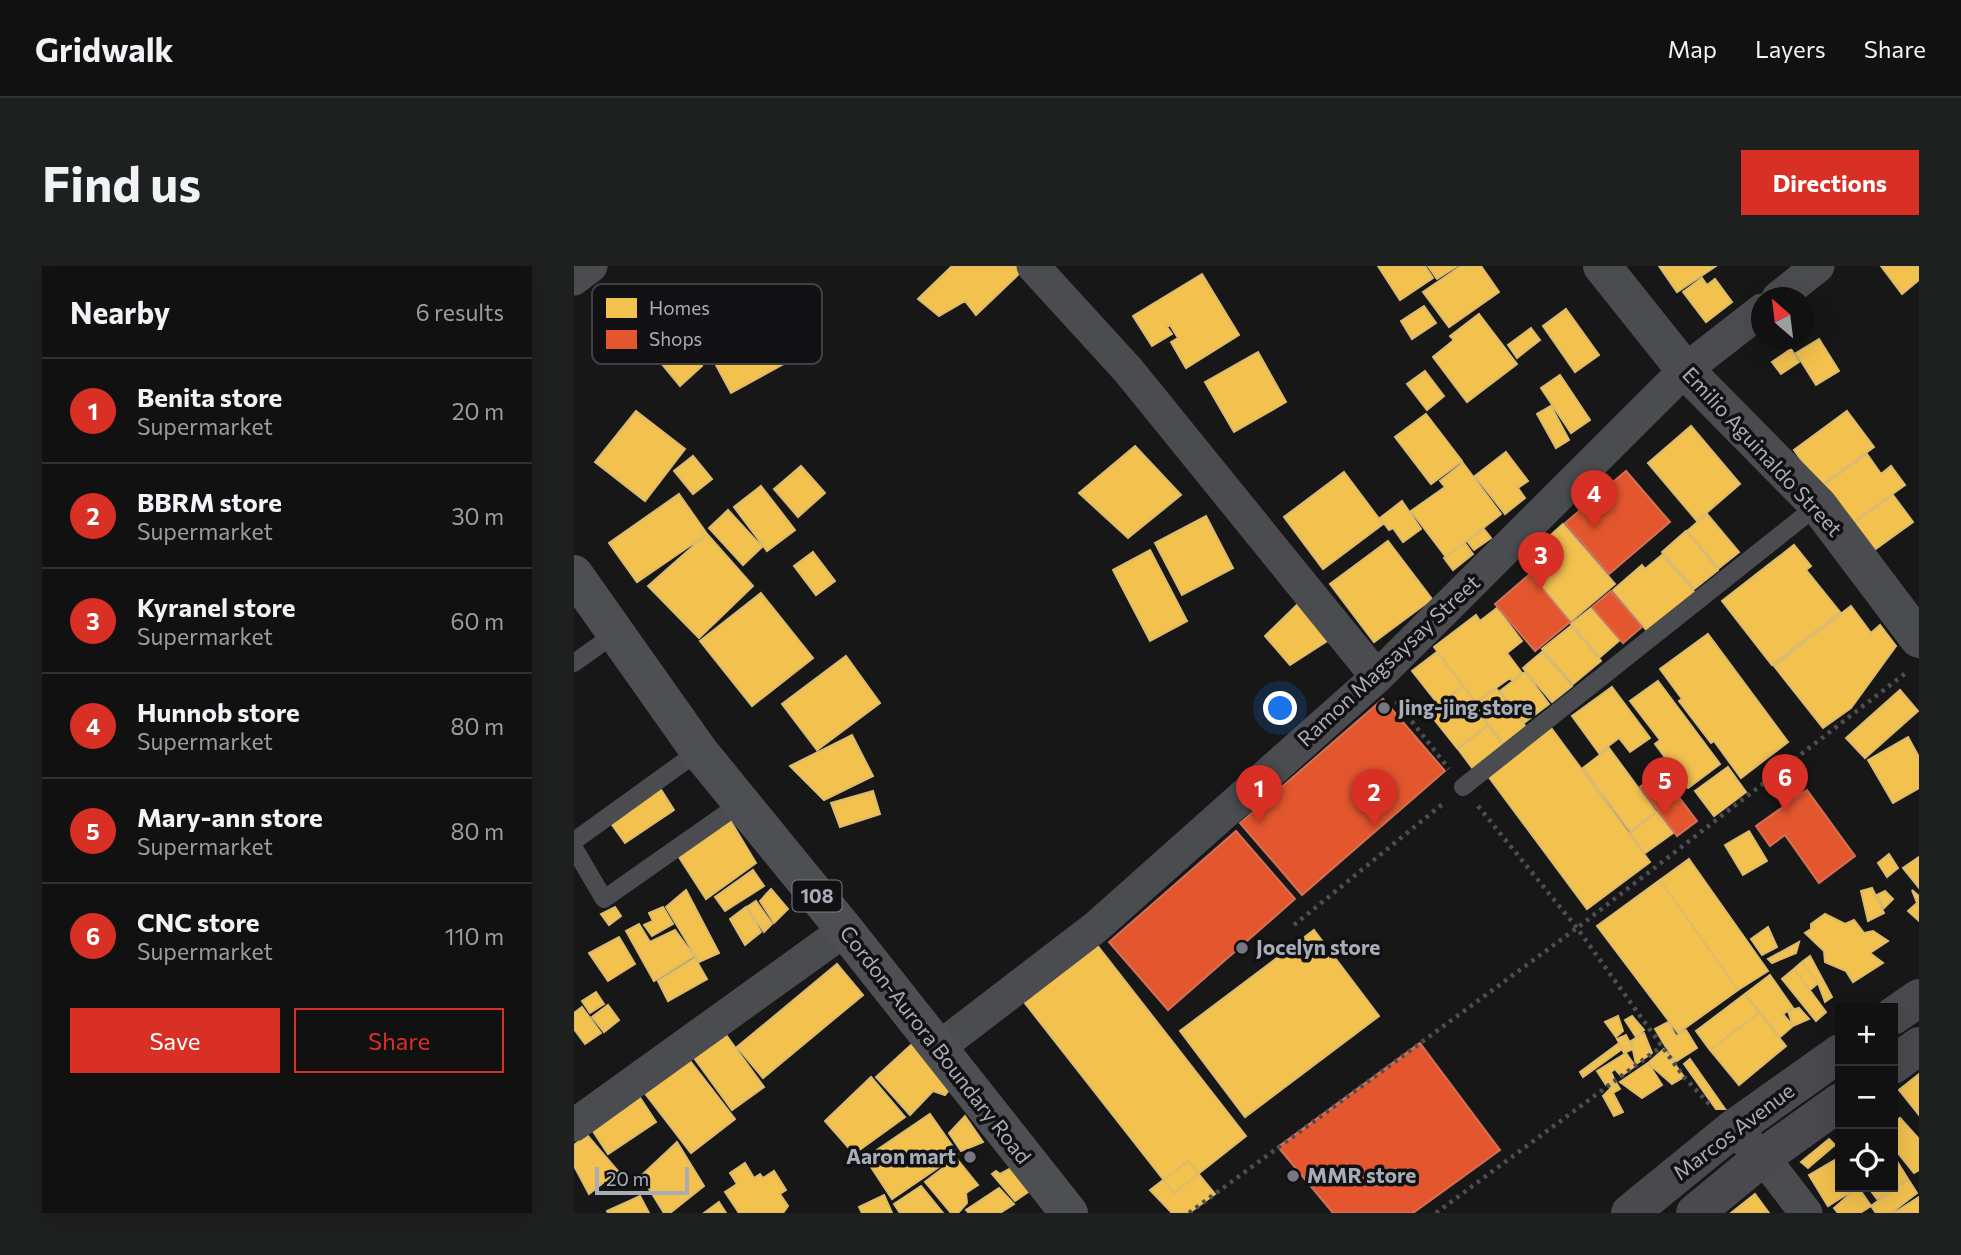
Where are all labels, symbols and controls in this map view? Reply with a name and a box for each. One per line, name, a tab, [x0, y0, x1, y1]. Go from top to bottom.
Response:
text: Gridwalk	[35, 28, 174, 69]
text: Map	[1668, 34, 1717, 63]
text: Layers	[1755, 34, 1826, 63]
text: Share	[1864, 34, 1926, 63]
button: Directions	[1741, 150, 1919, 215]
text: Find us	[42, 152, 201, 212]
legend	[592, 284, 822, 364]
north arrow	[1751, 287, 1814, 350]
text: Nearby	[70, 293, 170, 330]
text: Homes	[649, 296, 710, 319]
text: 6 results	[416, 298, 504, 326]
text: Shops	[649, 327, 702, 350]
street label: Emilio Aguinaldo Street	[1678, 361, 1848, 541]
text: Benita store	[137, 381, 282, 412]
text: 1	[88, 397, 98, 425]
text: 20 m	[452, 397, 504, 425]
text: Supermarket	[137, 412, 273, 440]
pin: 4	[1571, 470, 1617, 528]
text: BBRM store	[137, 486, 282, 517]
text: 2	[86, 502, 100, 530]
text: 30 m	[451, 502, 504, 530]
text: Supermarket	[137, 517, 273, 545]
pin: 3	[1518, 532, 1564, 590]
street label: Ramon Magsaysay Street	[1292, 569, 1484, 751]
text: Kyranel store	[137, 591, 296, 622]
text: 3	[86, 607, 100, 635]
text: 60 m	[451, 607, 504, 635]
text: Supermarket	[137, 622, 273, 650]
your location	[1263, 691, 1297, 725]
place label: Jing-jing store	[1398, 694, 1533, 719]
text: Hunnob store	[137, 696, 300, 727]
marker: Jing-jing store	[1376, 700, 1392, 716]
text: 4	[86, 712, 100, 740]
text: 80 m	[451, 712, 504, 740]
text: Supermarket	[137, 727, 273, 755]
pin: 6	[1762, 754, 1808, 812]
pin: 5	[1642, 757, 1688, 815]
pin: 1	[1236, 765, 1282, 823]
pin: 2	[1351, 769, 1397, 827]
text: Mary-ann store	[137, 801, 323, 832]
text: 5	[86, 817, 100, 845]
text: 80 m	[451, 817, 504, 845]
text: Supermarket	[137, 832, 273, 860]
road number: 108	[792, 880, 842, 912]
text: CNC store	[137, 906, 259, 937]
street label: Cordon-Aurora Boundary Road	[835, 920, 1037, 1168]
text: 6	[86, 922, 100, 950]
text: 110 m	[445, 922, 504, 950]
place label: Jocelyn store	[1256, 934, 1380, 959]
text: Supermarket	[137, 937, 273, 965]
marker: Jocelyn store	[1234, 940, 1250, 956]
map controls	[1835, 1003, 1898, 1192]
button: +	[1835, 1003, 1898, 1066]
button: Save	[70, 1008, 280, 1073]
button: Share	[294, 1008, 504, 1073]
button: −	[1835, 1066, 1898, 1129]
street label: Marcos Avenue	[1668, 1077, 1799, 1184]
button: locate	[1835, 1129, 1898, 1192]
place label: Aaron mart	[846, 1143, 956, 1168]
marker: Aaron mart	[962, 1149, 978, 1165]
place label: MMR store	[1307, 1162, 1416, 1187]
scale bar	[595, 1164, 690, 1196]
text: 20 m	[606, 1167, 649, 1190]
marker: MMR store	[1285, 1168, 1301, 1184]

